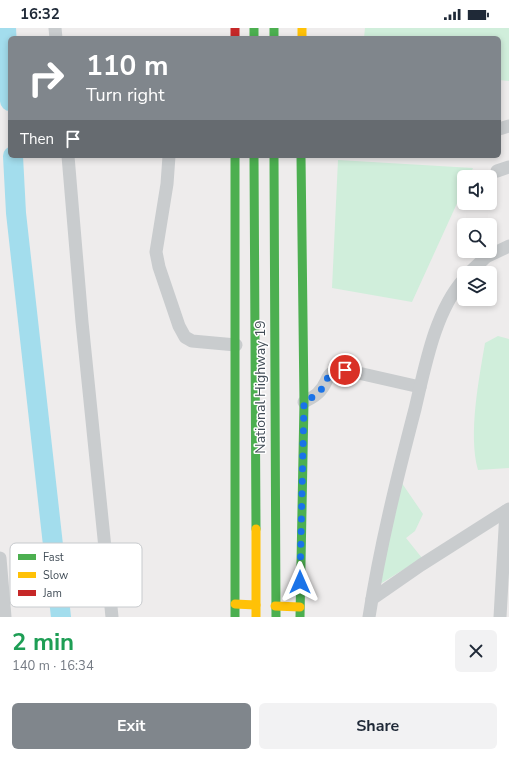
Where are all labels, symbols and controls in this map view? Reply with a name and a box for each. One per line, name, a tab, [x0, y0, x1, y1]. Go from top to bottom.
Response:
text: 16:32	[20, 4, 60, 24]
text: 110 m	[86, 47, 169, 85]
icon: right	[20, 52, 72, 104]
text: Turn right	[86, 83, 165, 107]
icon: arrive	[62, 128, 84, 150]
text: Then	[20, 129, 54, 149]
map controls	[457, 170, 497, 306]
button: sound	[457, 170, 497, 210]
button: search	[457, 218, 497, 258]
button: layers	[457, 266, 497, 306]
street label: National Highway 19	[251, 320, 270, 454]
pin	[328, 353, 362, 387]
icon: arrive	[334, 359, 356, 381]
legend	[10, 543, 142, 607]
text: Fast	[43, 550, 64, 565]
position arrow	[279, 561, 321, 603]
text: Slow	[43, 568, 68, 583]
text: Jam	[42, 586, 62, 601]
text: 2 min	[12, 626, 74, 658]
button: close	[455, 630, 497, 672]
text: 140 m · 16:34	[12, 657, 94, 675]
button: Exit	[12, 703, 251, 749]
button: Share	[259, 703, 497, 749]

